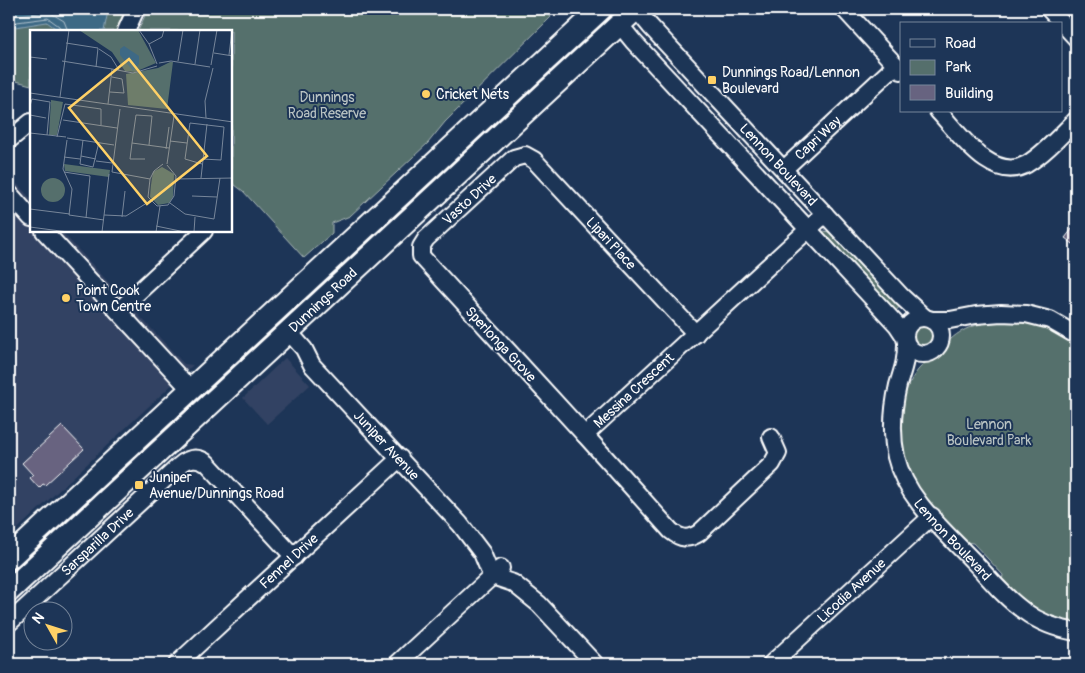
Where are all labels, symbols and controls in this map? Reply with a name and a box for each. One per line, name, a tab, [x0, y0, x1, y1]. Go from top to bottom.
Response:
legend	[900, 22, 1062, 112]
inset map	[30, 30, 232, 232]
text: Road	[945, 34, 976, 53]
text: Park	[945, 58, 972, 77]
place label: Dunnings Road/Lennon Boulevard	[722, 64, 860, 97]
marker: Dunnings Road/Lennon Boulevard	[706, 74, 718, 86]
text: Building	[945, 84, 993, 103]
place label: Cricket Nets	[436, 86, 510, 103]
marker: Cricket Nets	[420, 88, 432, 100]
park label: Dunnings Road Reserve	[288, 89, 366, 122]
street label: Capri Way	[791, 113, 845, 164]
street label: Lennon Boulevard	[736, 120, 821, 210]
street label: Vasto Drive	[439, 170, 500, 229]
street label: Lipari Place	[582, 214, 640, 273]
street label: Dunnings Road	[285, 264, 361, 336]
place label: Point Cook Town Centre	[76, 282, 151, 315]
marker: Point Cook Town Centre	[60, 292, 72, 304]
street label: Sperlonga Grove	[461, 303, 540, 386]
street label: Messina Crescent	[590, 349, 678, 432]
street label: Juniper Avenue	[350, 407, 423, 484]
park label: Lennon Boulevard Park	[947, 416, 1031, 449]
place label: Juniper Avenue/Dunnings Road	[149, 469, 284, 502]
marker: Juniper Avenue/Dunnings Road	[133, 479, 145, 491]
street label: Lennon Boulevard	[910, 495, 995, 584]
street label: Sarsparilla Drive	[58, 504, 137, 580]
street label: Fennel Drive	[256, 530, 322, 592]
street label: Licodia Avenue	[814, 555, 889, 626]
north arrow	[22, 600, 72, 650]
text: N	[29, 609, 48, 627]

